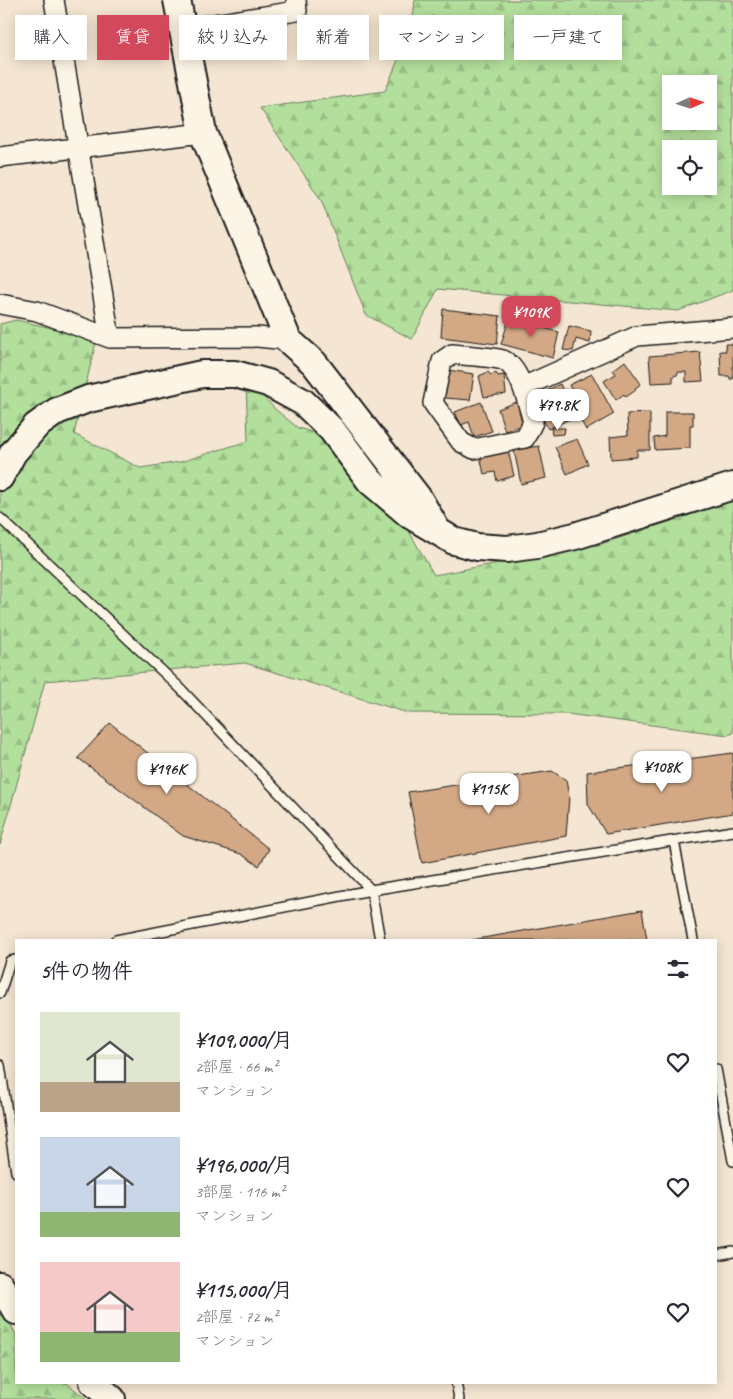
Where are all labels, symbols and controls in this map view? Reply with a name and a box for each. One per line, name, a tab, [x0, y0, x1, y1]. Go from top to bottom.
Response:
chip: 購入	[15, 15, 87, 60]
chip: 賃貸	[97, 15, 169, 60]
chip: 絞り込み	[179, 15, 287, 60]
chip: 新着	[297, 15, 369, 60]
chip: マンション	[379, 15, 504, 60]
chip: 一戸建て	[514, 15, 622, 60]
north arrow	[662, 75, 718, 130]
map controls	[662, 75, 717, 195]
button: locate	[662, 140, 717, 195]
pin: ¥109K	[496, 296, 566, 338]
text: ¥109K	[513, 302, 549, 322]
pin: ¥79.8K	[517, 388, 599, 431]
text: ¥79.8K	[538, 395, 578, 415]
pin: ¥108K	[627, 750, 697, 793]
pin: ¥196K	[132, 752, 202, 795]
text: ¥108K	[644, 757, 680, 777]
text: ¥196K	[148, 759, 186, 779]
pin: ¥115K	[454, 772, 524, 815]
text: ¥115K	[471, 779, 507, 799]
icon: filters	[664, 955, 692, 983]
text: 5件の物件	[40, 958, 133, 984]
text: ¥109,000/月	[195, 1027, 293, 1053]
icon: home	[80, 1032, 140, 1092]
icon: heart	[664, 1048, 692, 1076]
text: 2部屋 · 66 m²	[195, 1057, 277, 1077]
text: マンション	[195, 1081, 274, 1101]
text: ¥196,000/月	[195, 1152, 293, 1178]
icon: home	[80, 1157, 140, 1217]
icon: heart	[664, 1173, 692, 1201]
text: 3部屋 · 116 m²	[195, 1182, 285, 1202]
text: マンション	[195, 1206, 274, 1226]
text: ¥115,000/月	[195, 1277, 293, 1303]
icon: home	[80, 1282, 140, 1342]
icon: heart	[664, 1298, 692, 1326]
text: 2部屋 · 72 m²	[195, 1307, 277, 1327]
text: マンション	[195, 1331, 274, 1351]

